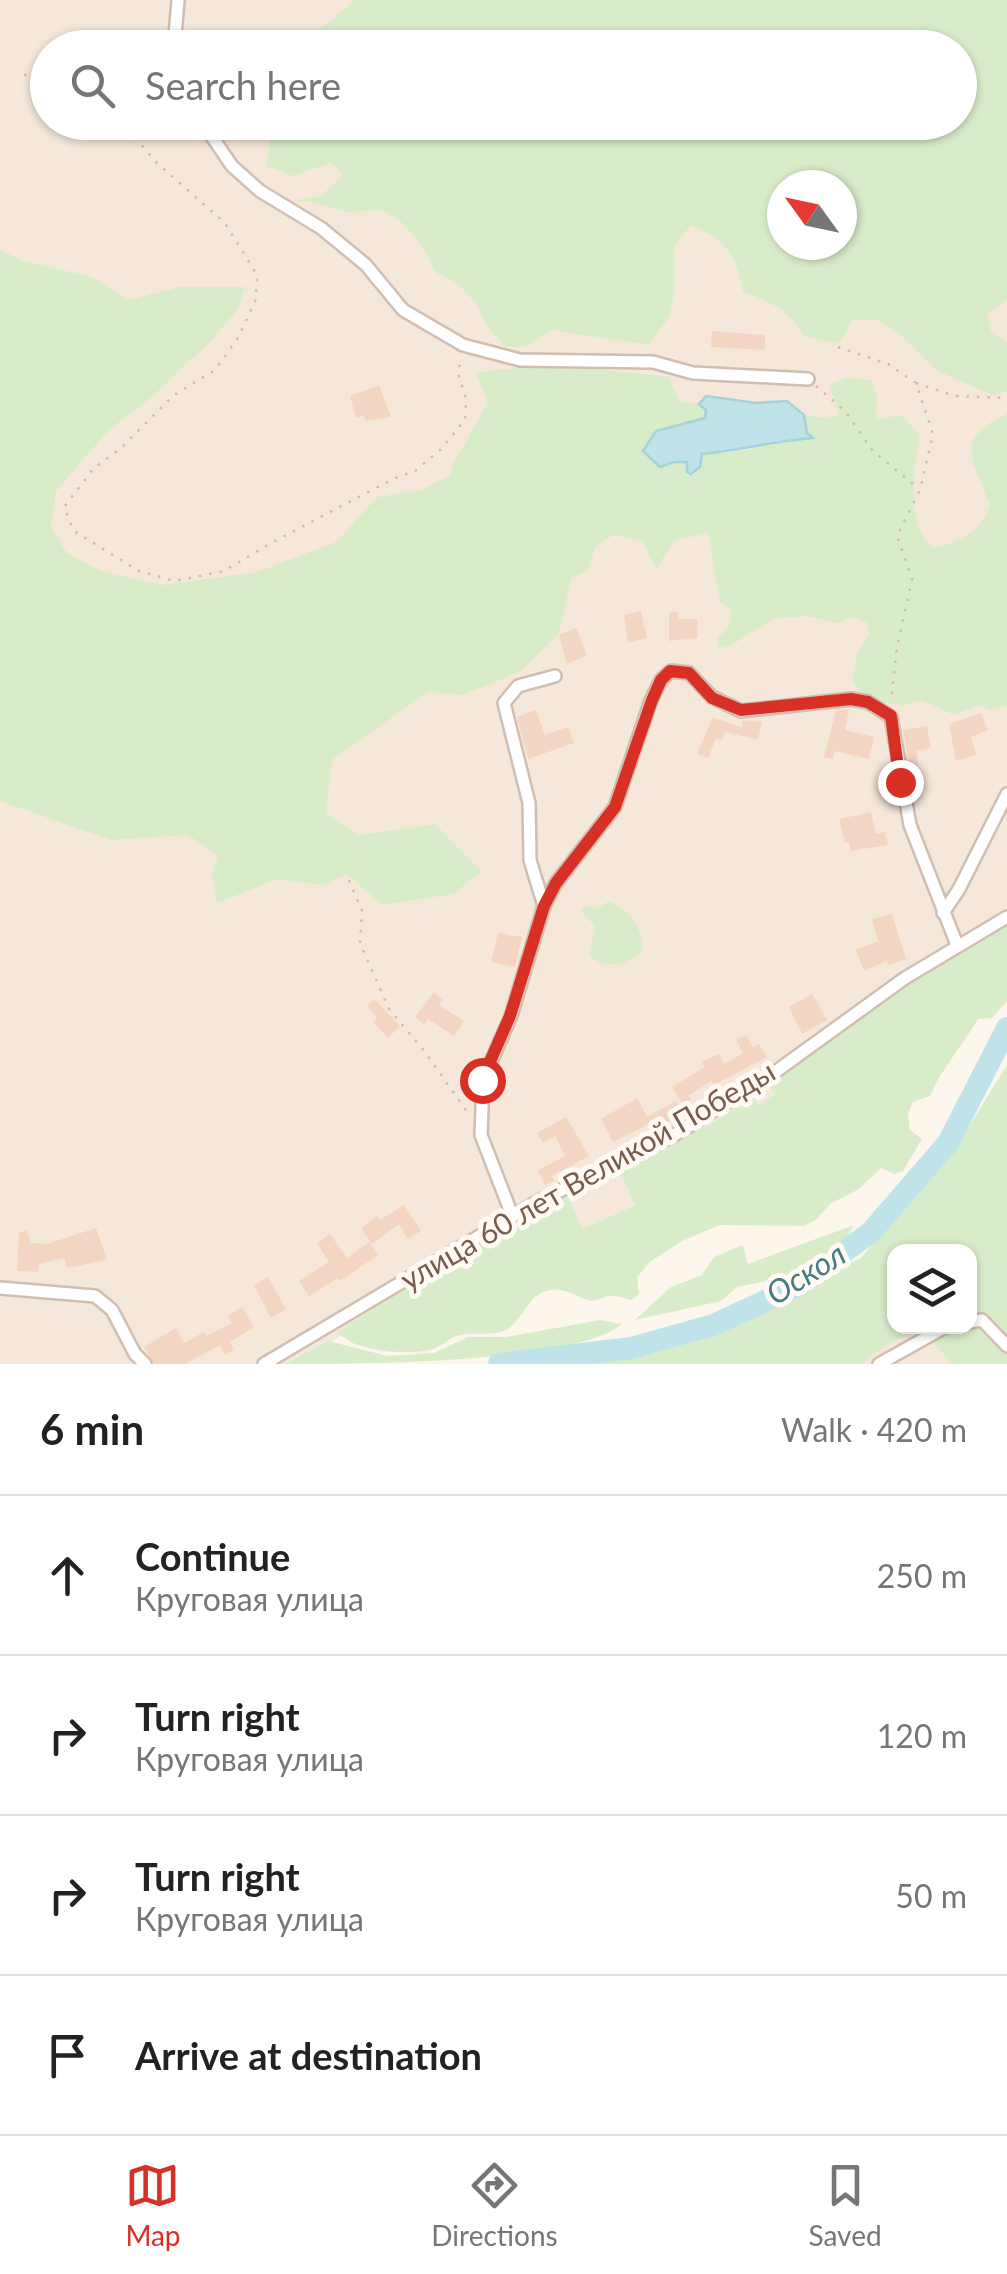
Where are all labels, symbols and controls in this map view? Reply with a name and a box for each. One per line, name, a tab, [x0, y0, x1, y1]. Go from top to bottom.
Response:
search box	[30, 30, 977, 140]
icon: search	[65, 58, 120, 113]
text: Search here	[145, 62, 341, 108]
north arrow	[767, 170, 857, 260]
route end	[878, 760, 924, 806]
street label: улица 60 лет Великой Победы	[393, 1052, 781, 1297]
route start	[460, 1058, 506, 1104]
water label: Оскол	[758, 1233, 852, 1312]
map controls	[887, 1244, 977, 1334]
button: layers	[887, 1244, 977, 1334]
text: 6 min	[40, 1404, 144, 1454]
text: Walk · 420 m	[781, 1410, 967, 1449]
text: Continue	[135, 1533, 290, 1579]
icon: ahead	[40, 1548, 95, 1603]
text: 250 m	[877, 1556, 967, 1595]
text: Круговая улица	[135, 1579, 364, 1618]
text: Turn right	[135, 1693, 300, 1739]
icon: right	[40, 1708, 95, 1763]
text: 120 m	[877, 1716, 967, 1755]
text: Круговая улица	[135, 1739, 364, 1778]
text: Turn right	[135, 1853, 300, 1899]
icon: right	[40, 1868, 95, 1923]
text: 50 m	[895, 1876, 967, 1915]
text: Круговая улица	[135, 1899, 364, 1938]
icon: arrive	[40, 2028, 95, 2083]
text: Arrive at destination	[135, 2032, 482, 2078]
tab: Map	[125, 2158, 181, 2252]
tab: Directions	[431, 2158, 558, 2252]
tab: Saved	[808, 2158, 882, 2252]

